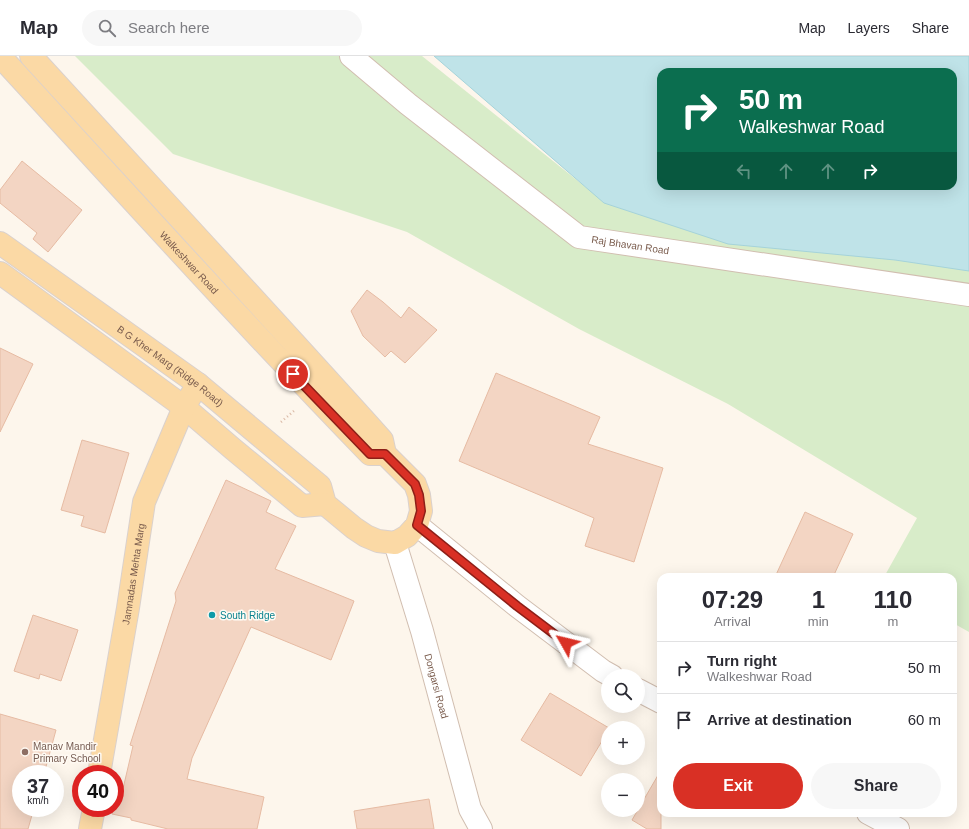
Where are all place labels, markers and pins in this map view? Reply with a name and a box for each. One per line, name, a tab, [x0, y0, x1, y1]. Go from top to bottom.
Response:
pin	[276, 357, 310, 391]
marker: South Ridge	[207, 610, 217, 620]
place label: South Ridge	[220, 610, 275, 621]
place label: Manav Mandir Primary School	[33, 741, 101, 764]
marker: Manav Mandir Primary School	[20, 747, 30, 757]

